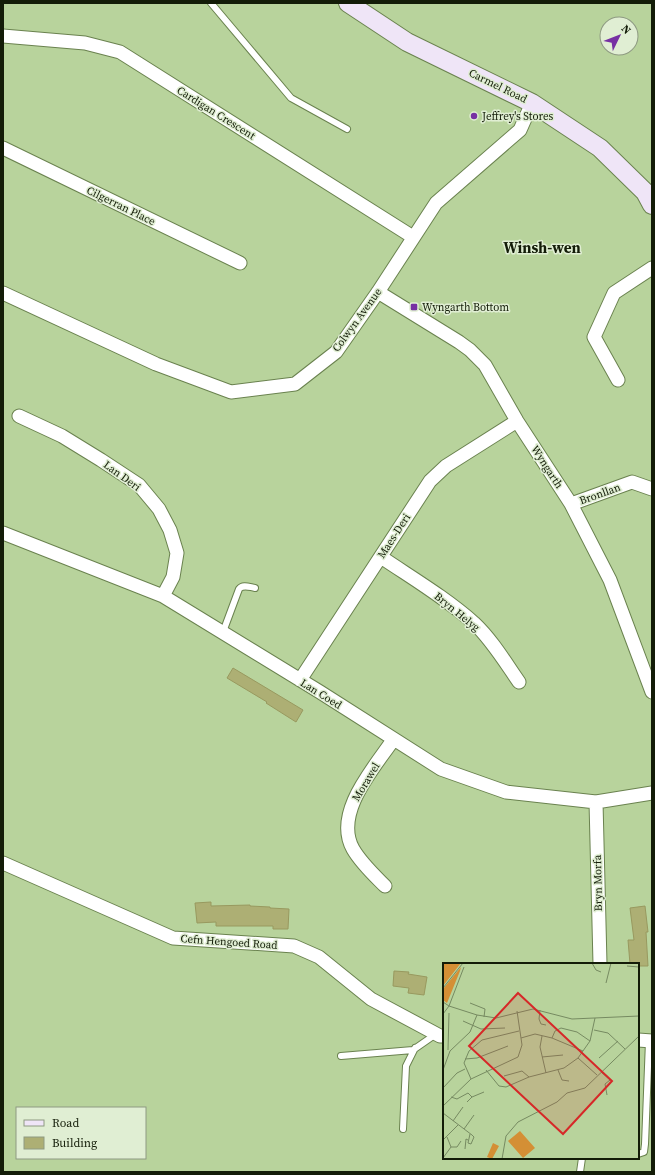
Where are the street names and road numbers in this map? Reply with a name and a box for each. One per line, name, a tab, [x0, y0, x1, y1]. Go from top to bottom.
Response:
street label: Carmel Road	[466, 65, 530, 107]
street label: Cardigan Crescent	[174, 83, 258, 143]
street label: Cilgerran Place	[84, 183, 158, 229]
street label: Colwyn Avenue	[329, 285, 385, 355]
street label: Wyngarth	[527, 443, 567, 492]
street label: Lan Deri	[100, 457, 144, 495]
street label: Bronllan	[577, 480, 623, 508]
street label: Maes-Deri	[374, 511, 414, 561]
street label: Bryn Helyg	[431, 589, 483, 635]
street label: Lan Coed	[297, 675, 345, 713]
street label: Morawel	[349, 760, 383, 804]
street label: Bryn Morfa	[590, 854, 606, 911]
street label: Cefn Hengoed Road	[180, 931, 279, 953]

